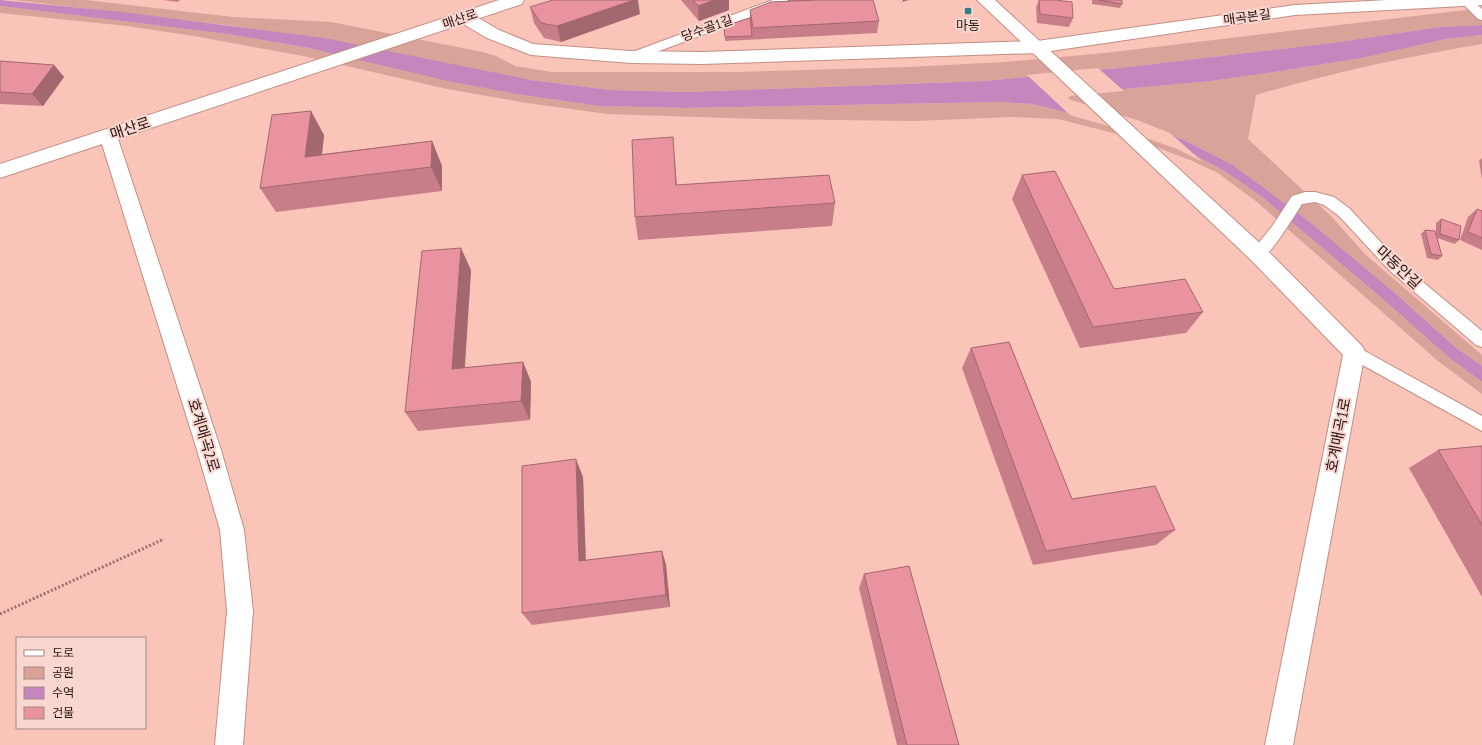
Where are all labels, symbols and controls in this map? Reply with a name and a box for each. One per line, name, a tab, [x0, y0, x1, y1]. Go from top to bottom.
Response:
street label: 매산로	[440, 5, 480, 33]
street label: 매곡본길	[1222, 5, 1272, 29]
marker: 마동	[963, 6, 973, 16]
street label: 당수골1길	[679, 11, 735, 45]
place label: 마동	[956, 17, 980, 34]
street label: 매산로	[107, 113, 153, 143]
street label: 마동안길	[1372, 241, 1426, 293]
street label: 호계매곡2로	[184, 396, 224, 474]
street label: 호계매곡1로	[1321, 396, 1355, 474]
legend	[16, 637, 146, 729]
text: 도로	[52, 645, 74, 660]
text: 공원	[52, 665, 74, 680]
text: 수역	[52, 685, 74, 700]
text: 건물	[52, 705, 74, 720]

